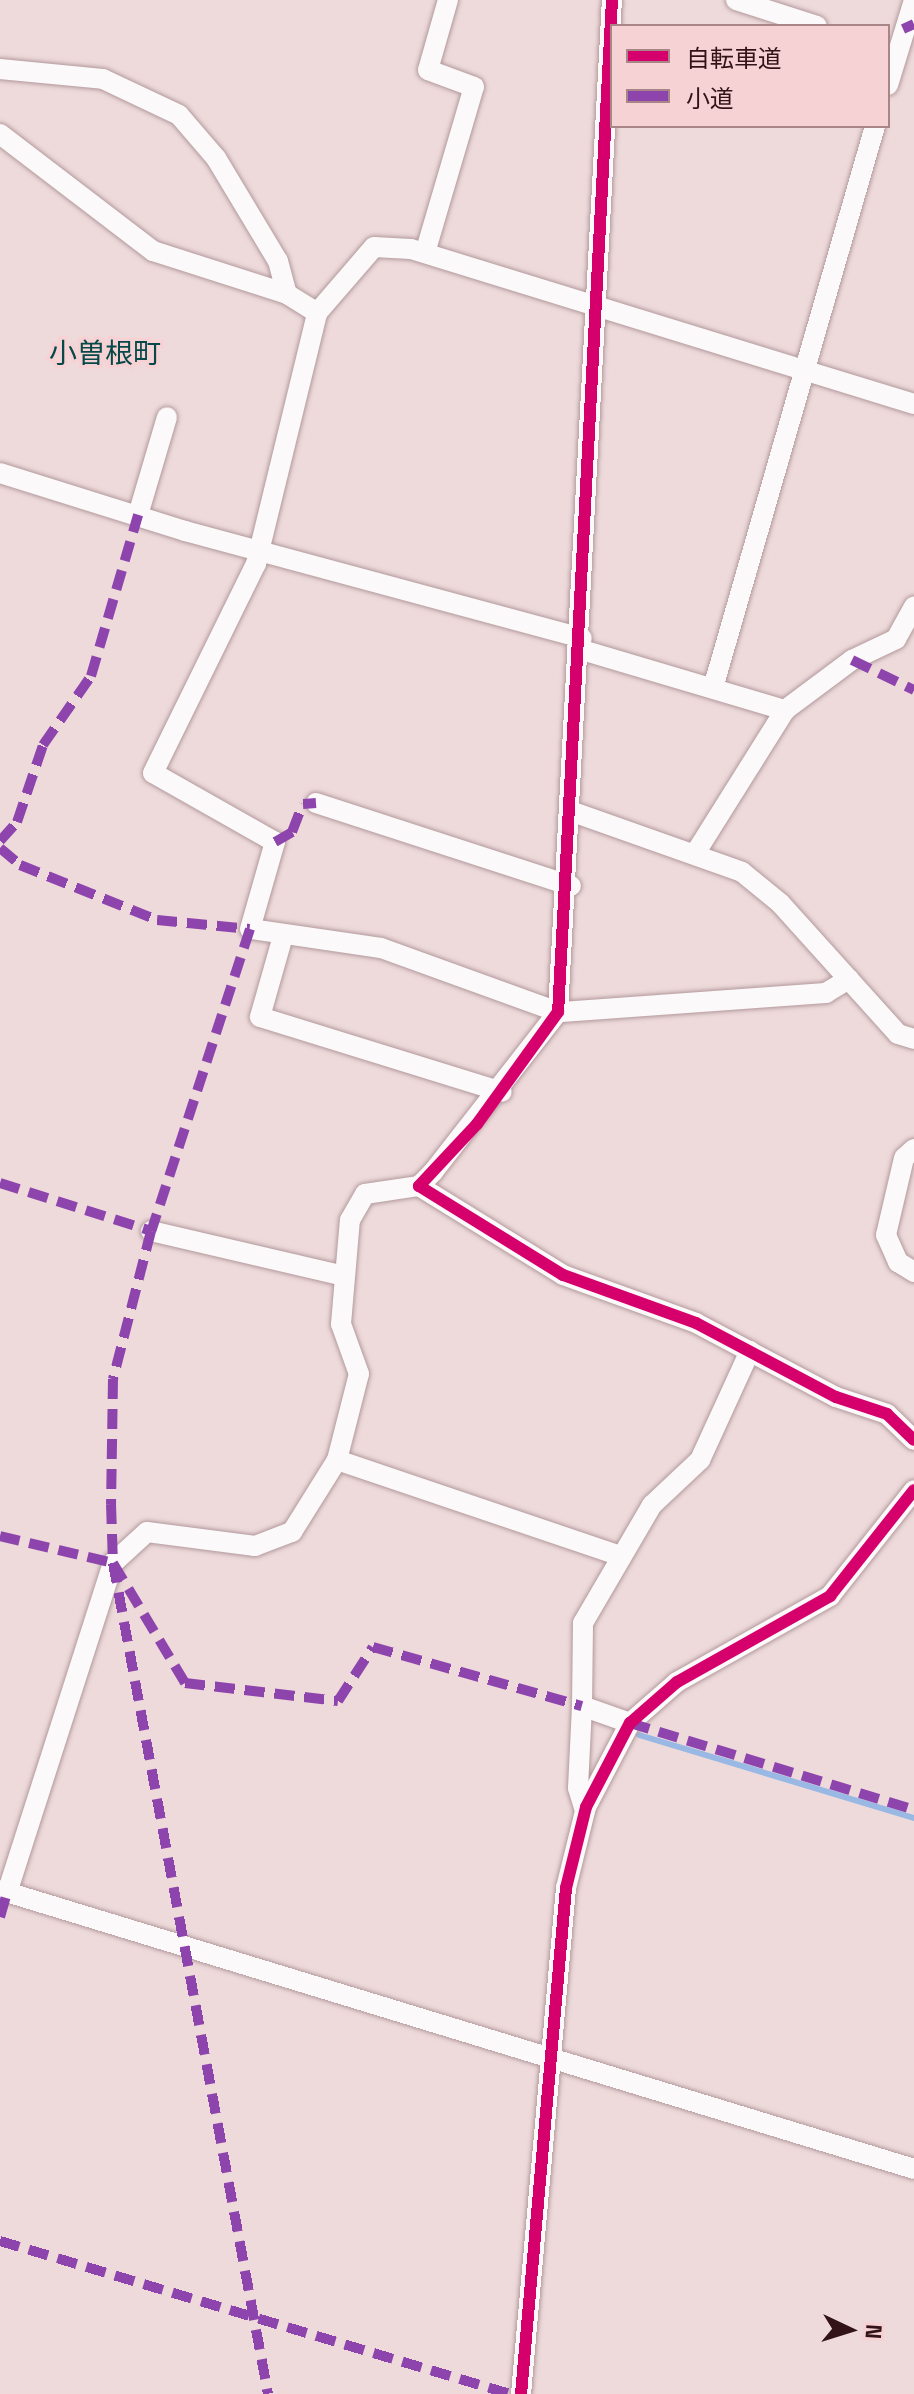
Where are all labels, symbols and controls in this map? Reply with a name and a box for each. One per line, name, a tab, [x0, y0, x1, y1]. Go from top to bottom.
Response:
legend	[610, 24, 890, 128]
text: 自転車道	[686, 43, 782, 74]
text: 小道	[686, 83, 734, 114]
district label: 小曽根町	[49, 336, 161, 370]
north arrow	[810, 2290, 890, 2370]
text: N	[859, 2323, 888, 2340]

